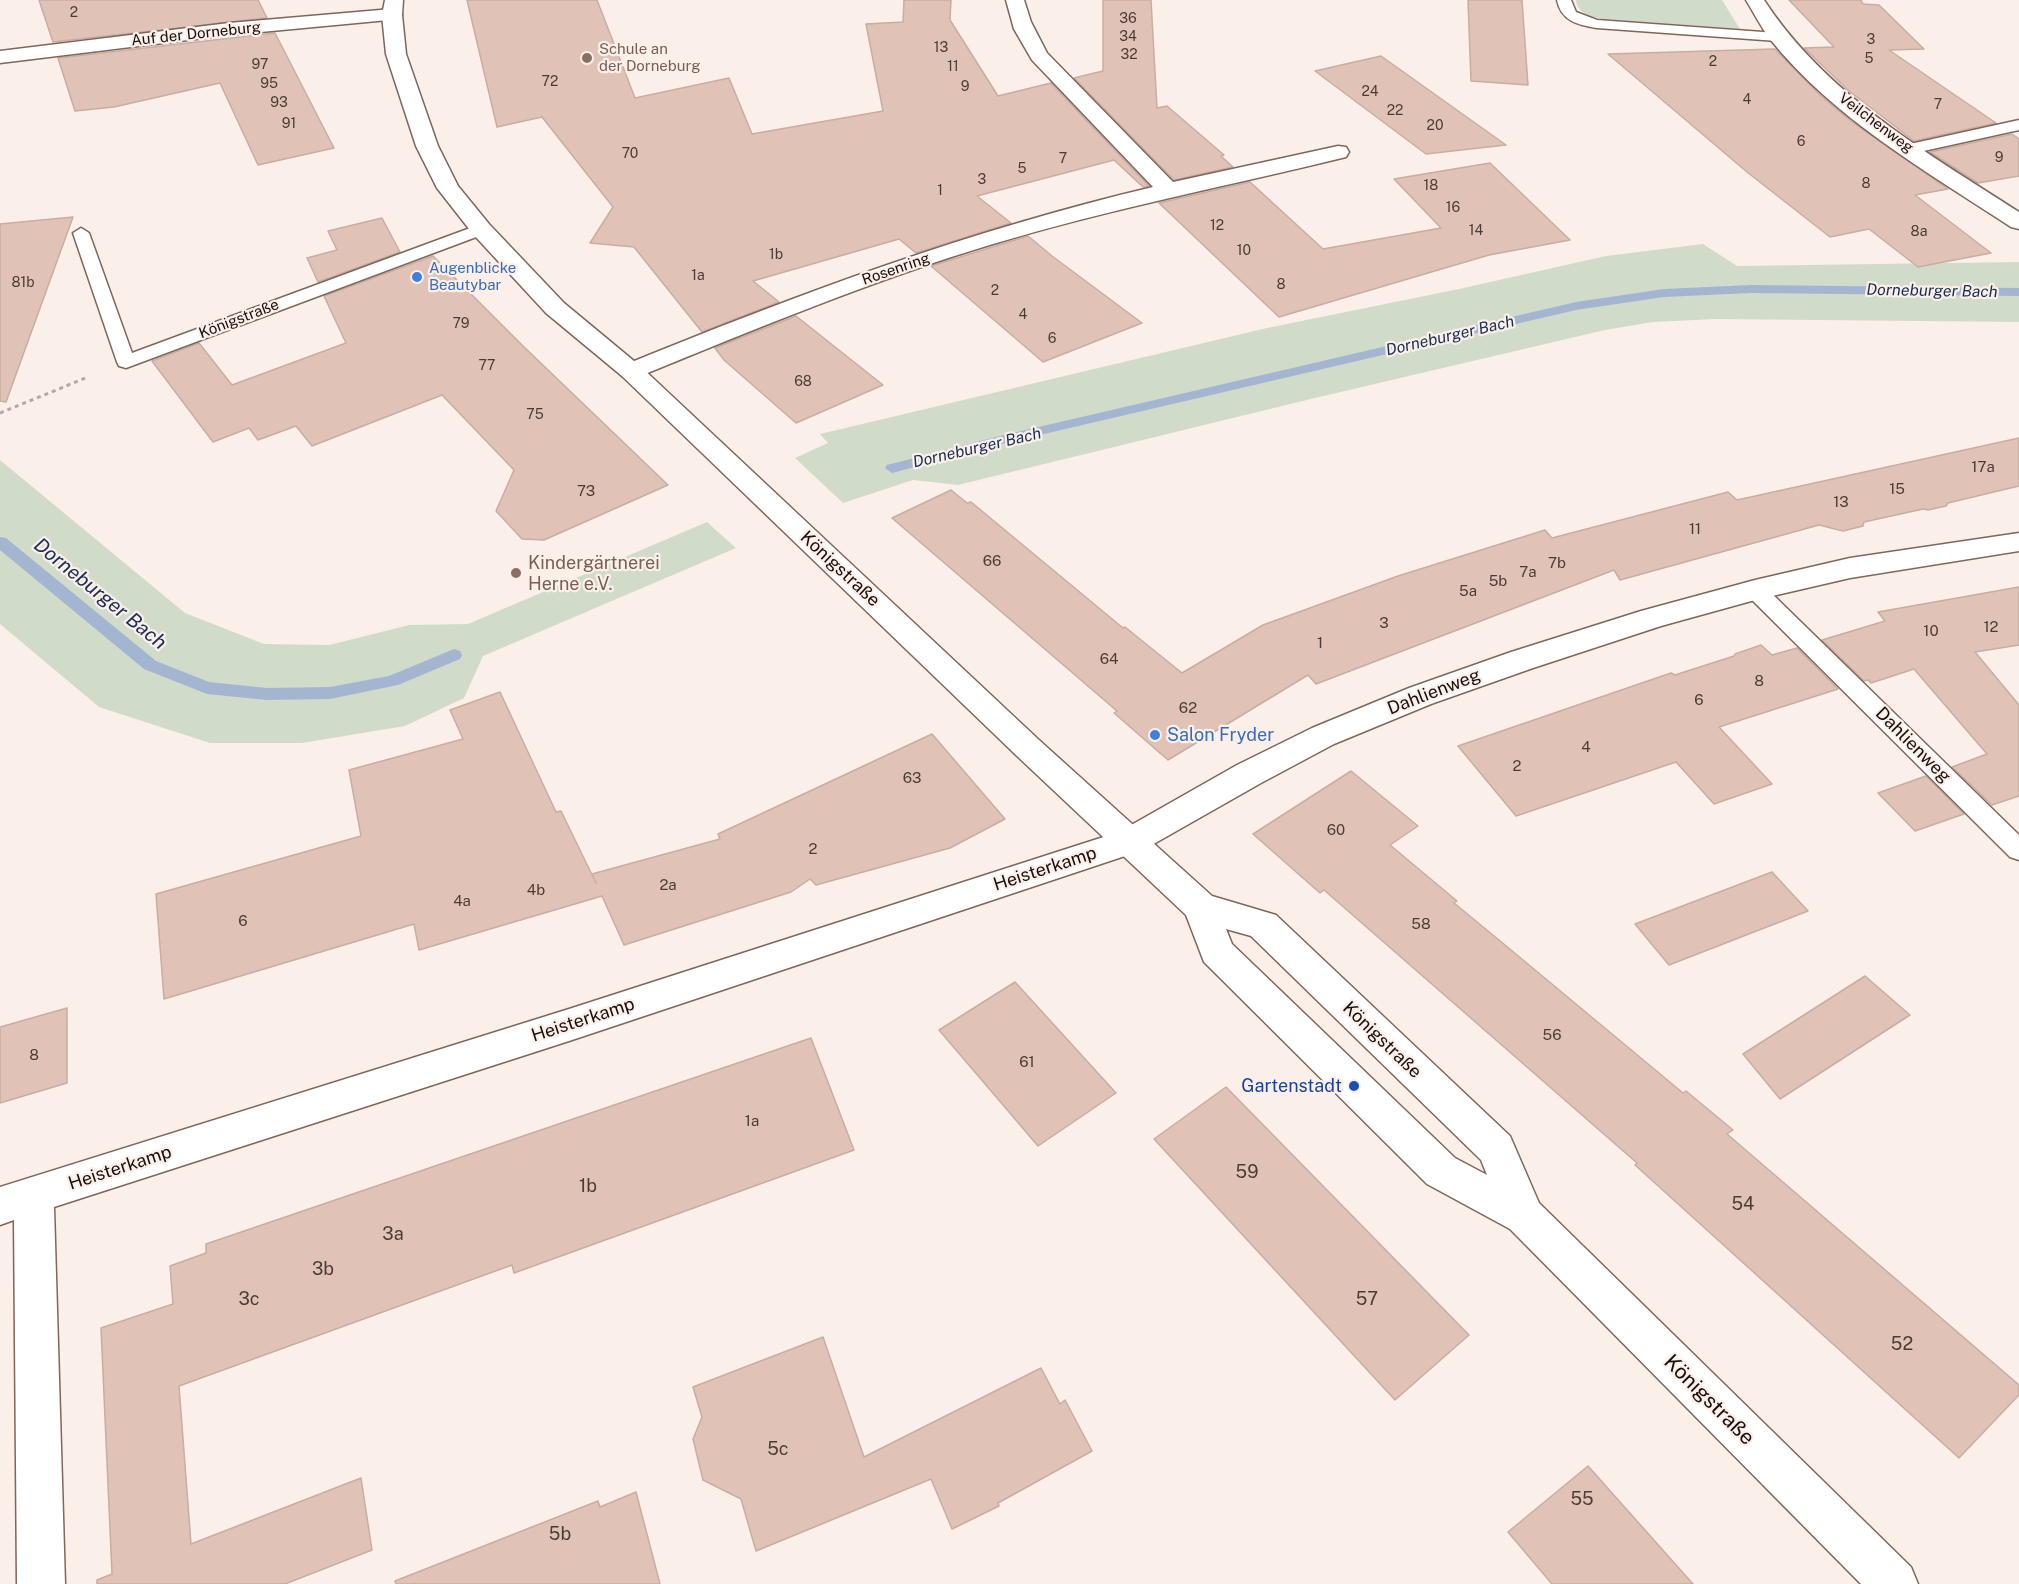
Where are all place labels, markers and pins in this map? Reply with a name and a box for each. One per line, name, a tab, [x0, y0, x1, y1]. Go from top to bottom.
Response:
place label: Schule an der Dorneburg	[599, 40, 701, 75]
marker: Schule an der Dorneburg	[580, 51, 594, 65]
place label: Augenblicke Beautybar	[429, 259, 516, 294]
marker: Augenblicke Beautybar	[410, 270, 424, 284]
place label: Kindergärtnerei Herne e.V.	[528, 552, 660, 594]
marker: Kindergärtnerei Herne e.V.	[509, 566, 523, 580]
place label: Salon Fryder	[1167, 724, 1274, 746]
marker: Salon Fryder	[1148, 728, 1162, 742]
place label: Gartenstadt	[1241, 1075, 1342, 1097]
marker: Gartenstadt	[1347, 1079, 1361, 1093]

